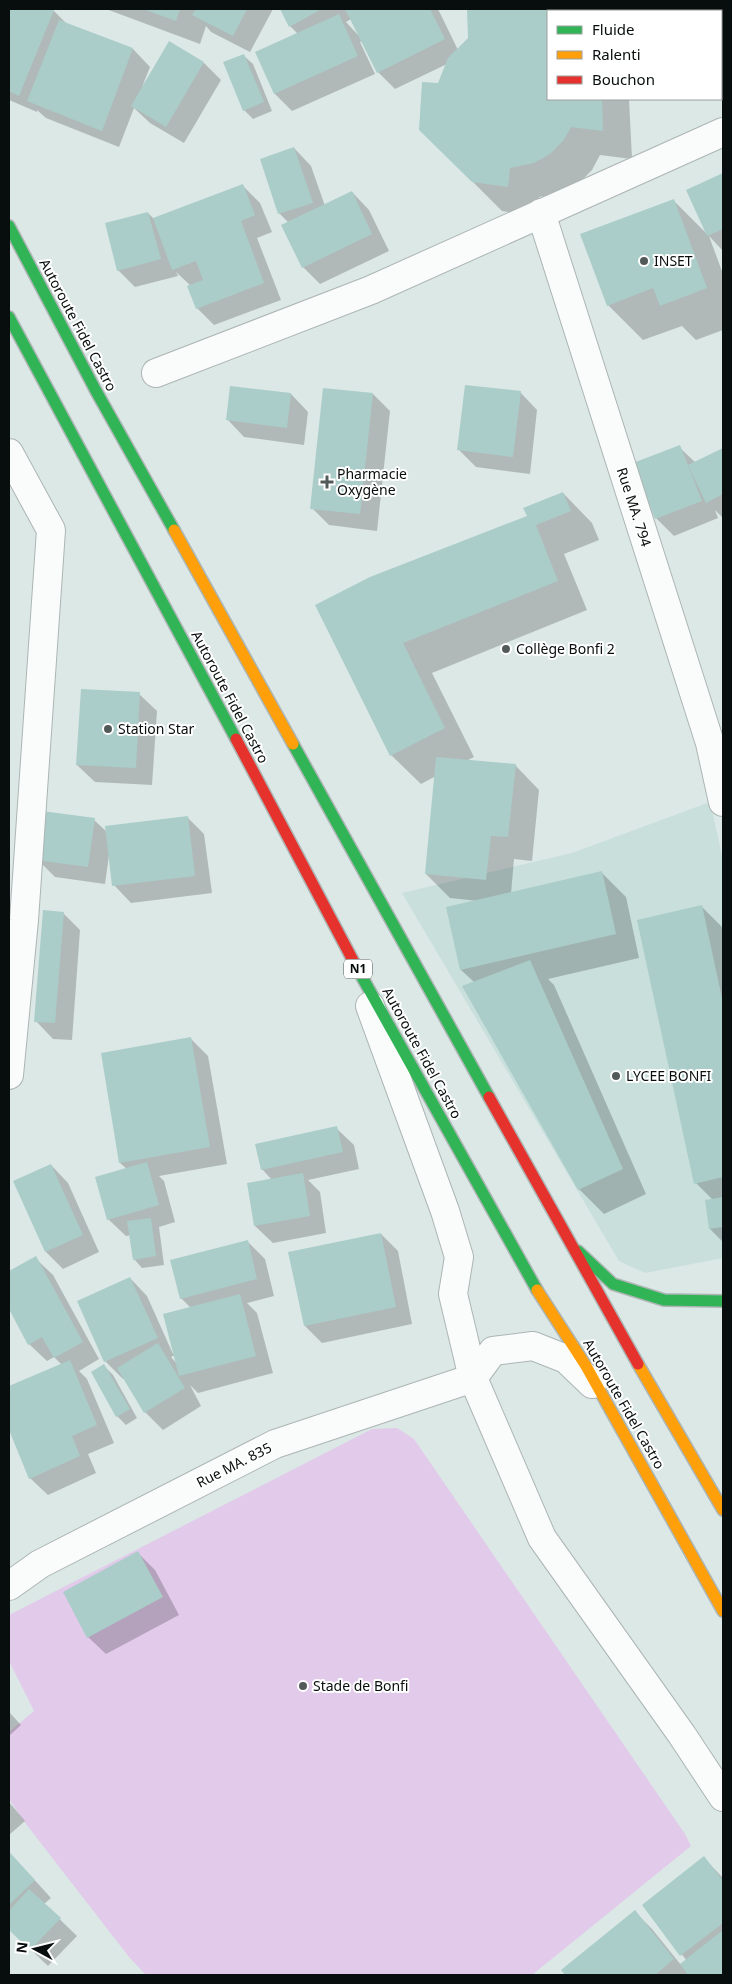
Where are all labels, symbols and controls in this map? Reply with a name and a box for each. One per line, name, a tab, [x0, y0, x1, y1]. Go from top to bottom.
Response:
legend	[547, 10, 722, 100]
text: Fluide	[592, 19, 634, 39]
text: Ralenti	[592, 44, 641, 64]
text: Bouchon	[592, 69, 655, 89]
place label: INSET	[654, 251, 693, 270]
street label: Autoroute Fidel Castro	[35, 255, 121, 394]
marker: INSET	[638, 255, 650, 267]
place label: Pharmacie Oxygène	[337, 464, 407, 499]
street label: Rue MA. 794	[613, 465, 656, 549]
marker: Pharmacie Oxygène	[321, 476, 333, 488]
street label: Autoroute Fidel Castro	[187, 627, 273, 766]
place label: Collège Bonfi 2	[516, 639, 615, 658]
marker: Collège Bonfi 2	[500, 643, 512, 655]
place label: Station Star	[118, 719, 195, 738]
marker: Station Star	[102, 723, 114, 735]
road number: N1	[344, 960, 372, 979]
street label: Autoroute Fidel Castro	[378, 984, 466, 1122]
place label: LYCEE BONFI	[626, 1066, 712, 1085]
marker: LYCEE BONFI	[610, 1070, 622, 1082]
street label: Autoroute Fidel Castro	[579, 1335, 670, 1472]
street label: Rue MA. 835	[193, 1437, 275, 1492]
place label: Stade de Bonfi	[313, 1676, 409, 1695]
marker: Stade de Bonfi	[297, 1680, 309, 1692]
north arrow	[10, 1924, 60, 1974]
text: N	[11, 1941, 32, 1954]

